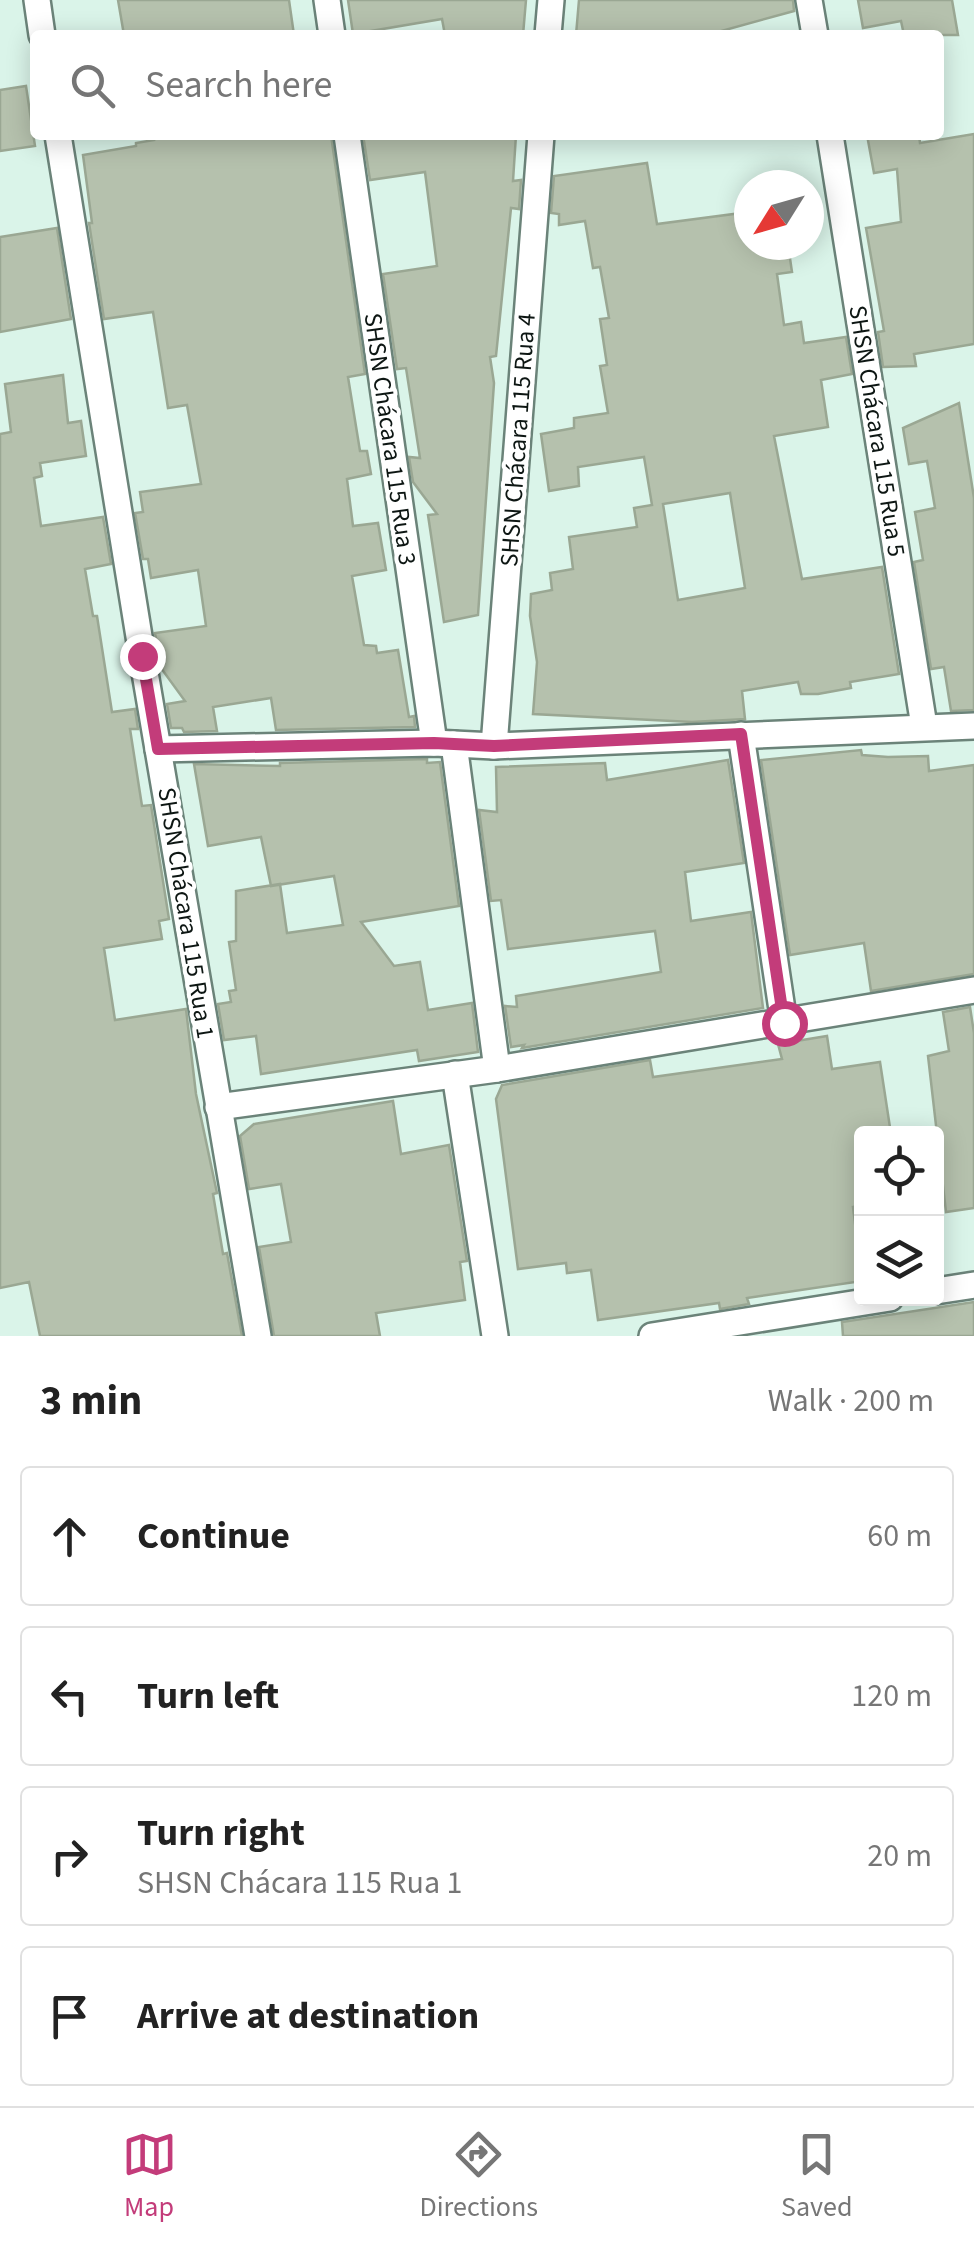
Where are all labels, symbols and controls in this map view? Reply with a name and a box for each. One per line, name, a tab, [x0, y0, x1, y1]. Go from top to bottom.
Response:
search box	[30, 30, 944, 140]
icon: search	[65, 58, 120, 113]
text: Search here	[145, 58, 332, 112]
north arrow	[734, 170, 824, 260]
street label: SHSN Chácara 115 Rua 5	[839, 303, 915, 559]
street label: SHSN Chácara 115 Rua 3	[354, 311, 426, 567]
street label: SHSN Chácara 115 Rua 4	[491, 312, 545, 568]
route end	[120, 634, 166, 680]
street label: SHSN Chácara 115 Rua 1	[148, 785, 224, 1041]
route start	[762, 1001, 808, 1047]
map controls	[854, 1126, 944, 1306]
button: locate	[854, 1126, 944, 1216]
button: layers	[854, 1216, 944, 1306]
text: 3 min	[40, 1371, 142, 1431]
text: Walk · 200 m	[768, 1378, 934, 1424]
icon: ahead	[42, 1509, 97, 1564]
text: Continue	[137, 1509, 290, 1563]
text: 60 m	[867, 1513, 932, 1559]
icon: left	[42, 1669, 97, 1724]
text: Turn left	[137, 1669, 279, 1723]
text: 120 m	[851, 1673, 932, 1719]
text: Turn right	[137, 1806, 305, 1860]
icon: right	[42, 1829, 97, 1884]
text: 20 m	[867, 1833, 932, 1879]
text: SHSN Chácara 115 Rua 1	[137, 1860, 462, 1906]
icon: arrive	[42, 1989, 97, 2044]
text: Arrive at destination	[137, 1989, 479, 2043]
tab: Map	[122, 2127, 177, 2227]
tab: Directions	[420, 2127, 538, 2227]
tab: Saved	[781, 2127, 852, 2227]

